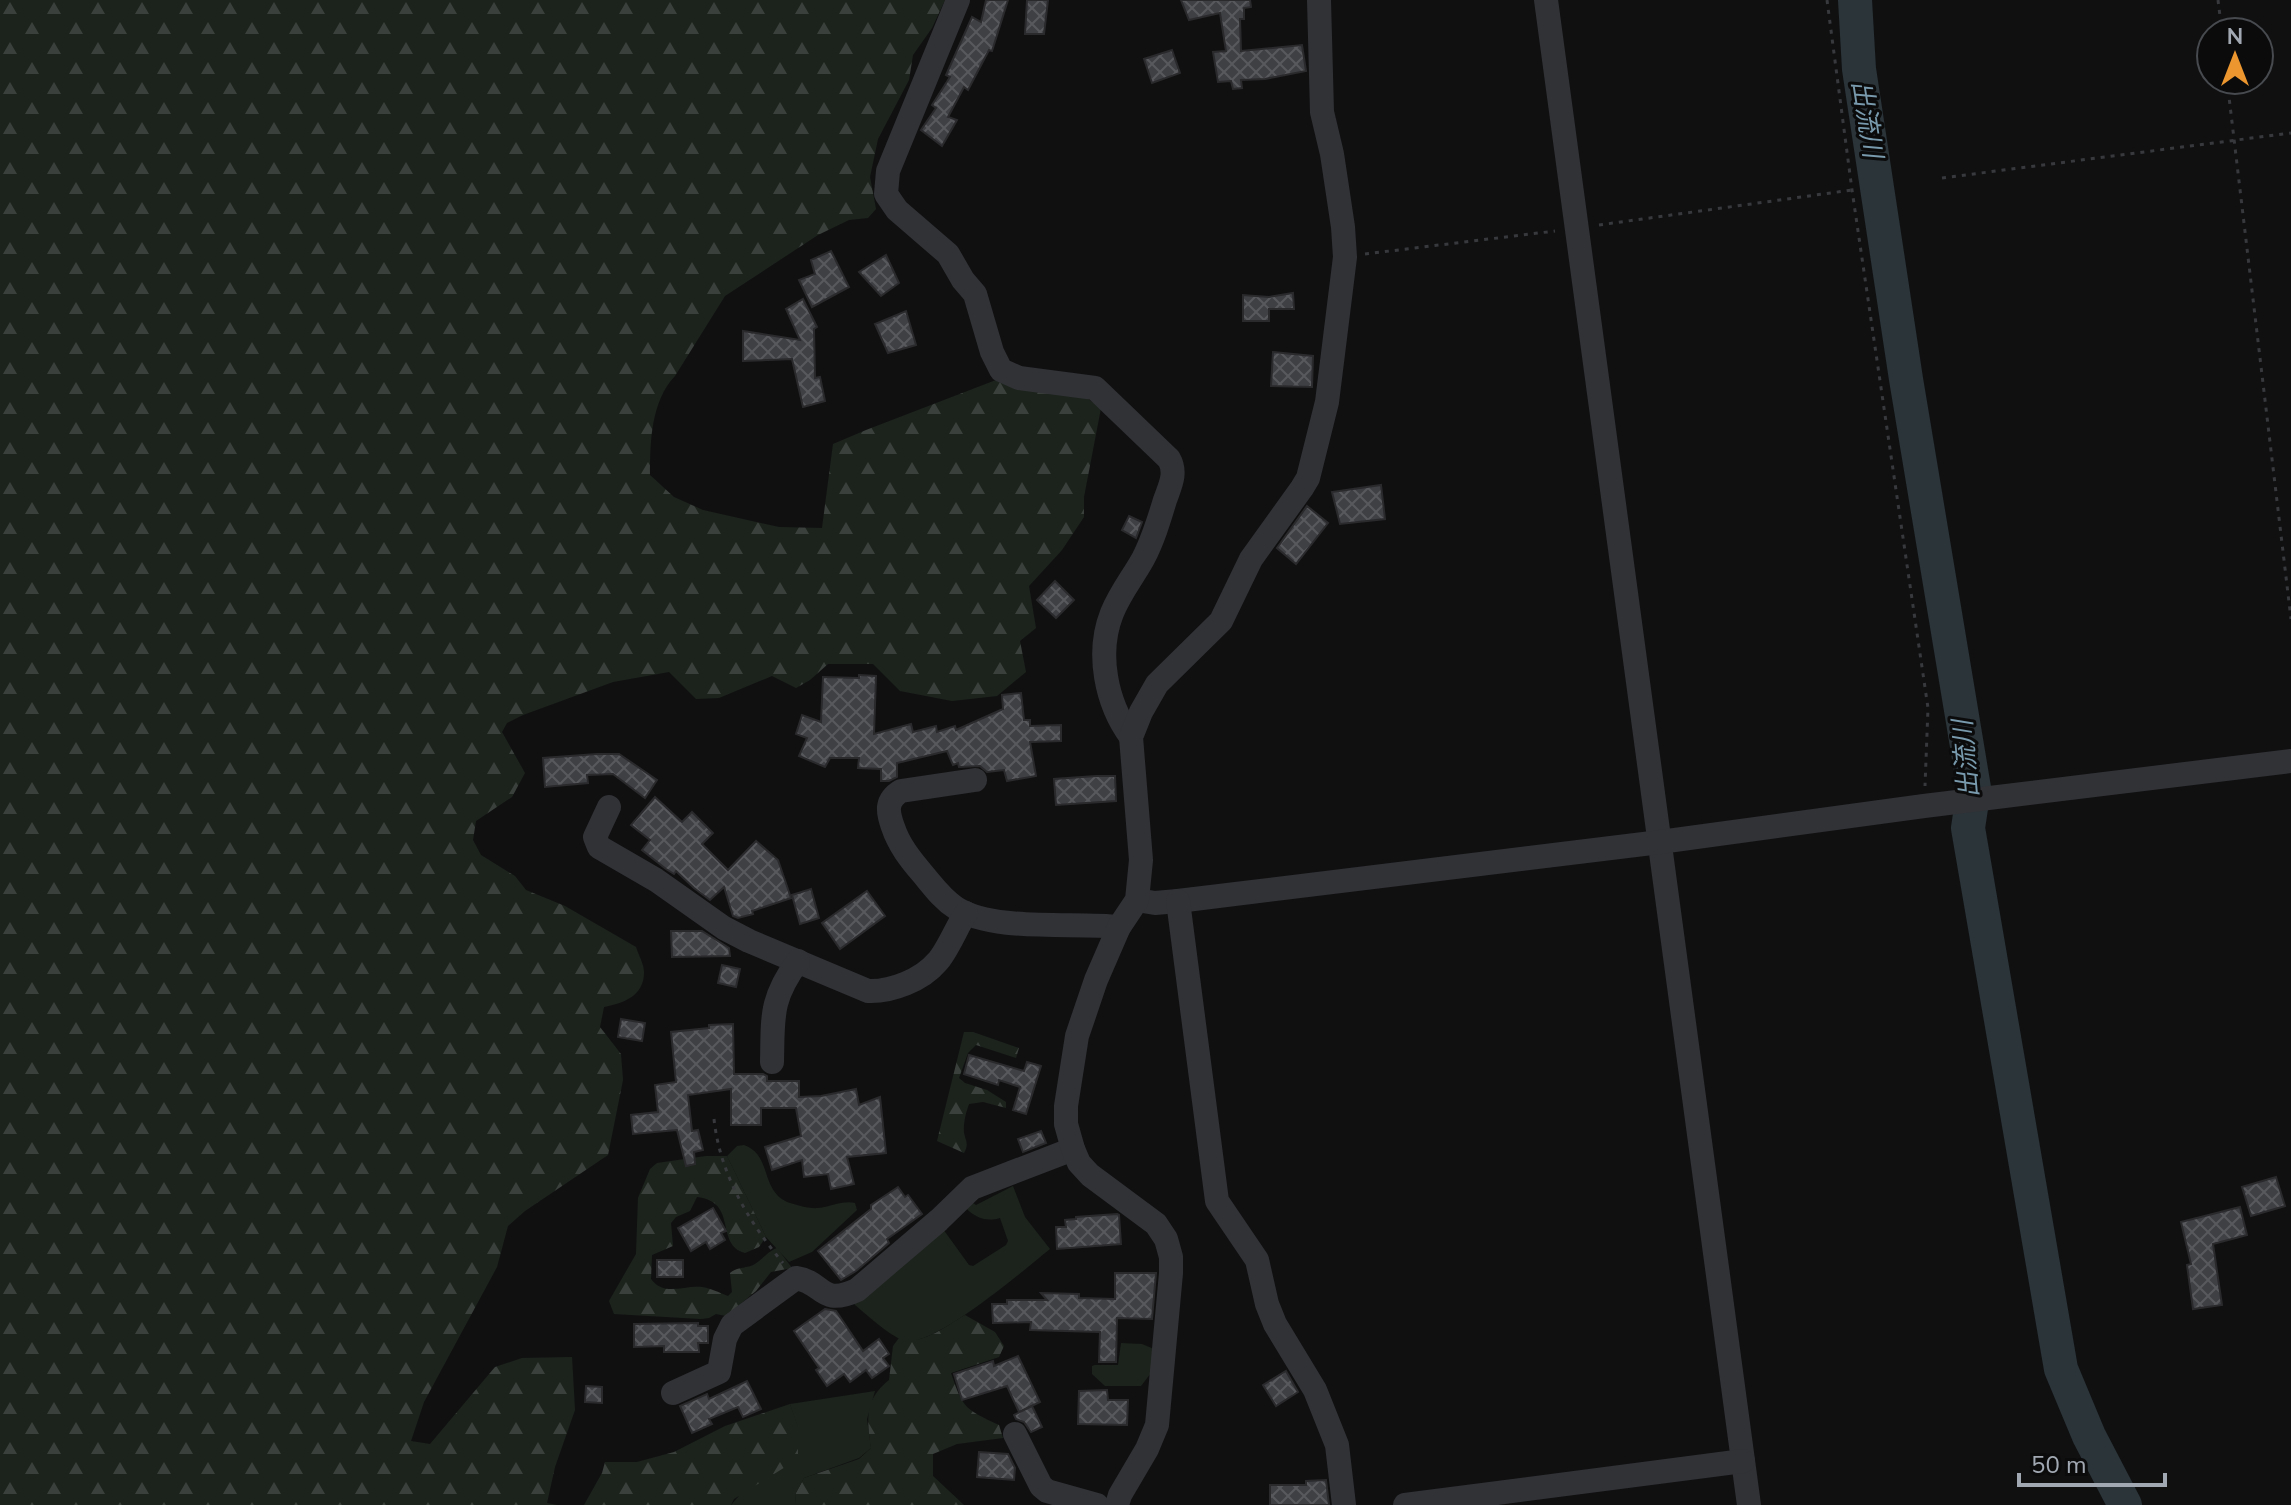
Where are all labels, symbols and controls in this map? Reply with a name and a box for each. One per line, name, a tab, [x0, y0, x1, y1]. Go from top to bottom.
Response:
north arrow	[2195, 16, 2275, 96]
text: N	[2227, 22, 2243, 52]
water label: 出流川	[1844, 78, 1891, 163]
water label: 出流川	[1945, 716, 1987, 799]
scale bar	[2019, 1437, 2165, 1487]
text: 50 m	[2031, 1449, 2087, 1481]

